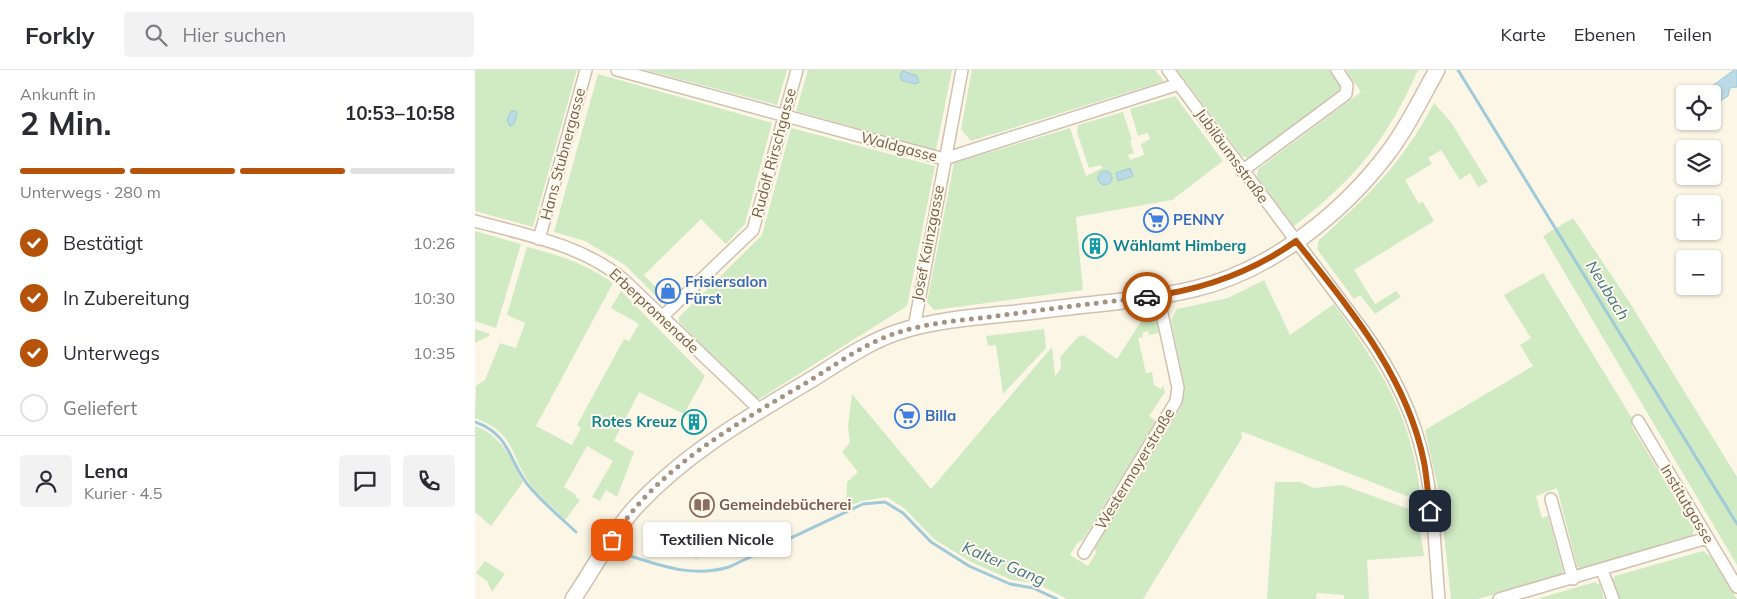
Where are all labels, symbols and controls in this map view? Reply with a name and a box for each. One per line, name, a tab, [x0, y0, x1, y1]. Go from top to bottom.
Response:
search box	[124, 12, 474, 57]
text: Forkly	[25, 20, 94, 50]
icon: search	[142, 21, 170, 49]
text: Hier suchen	[182, 23, 286, 47]
text: Karte	[1500, 23, 1546, 46]
text: Ebenen	[1574, 23, 1636, 46]
text: Teilen	[1664, 23, 1712, 46]
text: Ankunft in	[20, 84, 96, 104]
map controls	[1676, 85, 1721, 295]
button: locate	[1676, 85, 1721, 130]
street label: Hans Stubnergasse	[536, 86, 589, 222]
street label: Rudolf Rirschgasse	[747, 86, 800, 220]
text: 10:53–10:58	[345, 101, 455, 125]
text: 2 Min.	[20, 103, 111, 143]
street label: Jubiläumsstraße	[1192, 105, 1273, 207]
street label: Waldgasse	[859, 127, 939, 166]
button: layers	[1676, 140, 1721, 185]
text: Unterwegs · 280 m	[20, 182, 161, 202]
street label: Josef Kainzgasse	[907, 183, 948, 302]
button: +	[1676, 195, 1721, 240]
supermarket icon: PENNY	[1143, 207, 1169, 233]
place label: PENNY	[1173, 210, 1225, 229]
icon: check	[20, 229, 48, 257]
text: Bestätigt	[63, 231, 143, 255]
text: 10:26	[413, 233, 455, 253]
building icon: Wählamt Himberg	[1082, 233, 1108, 259]
place label: Wählamt Himberg	[1113, 236, 1246, 255]
button: −	[1676, 250, 1721, 295]
water label: Neubach	[1582, 257, 1634, 323]
street label: Erberpromenade	[605, 264, 703, 357]
place label: Frisiersalon Fürst	[685, 272, 767, 308]
courier	[1122, 272, 1172, 322]
shop icon: Frisiersalon Fürst	[655, 278, 681, 304]
icon: car	[1133, 283, 1161, 311]
icon: check	[20, 284, 48, 312]
text: In Zubereitung	[63, 286, 190, 310]
text: 10:30	[413, 288, 455, 308]
icon: check	[20, 339, 48, 367]
text: Unterwegs	[63, 341, 160, 365]
text: 10:35	[413, 343, 455, 363]
text: Geliefert	[63, 396, 137, 420]
supermarket icon: Billa	[894, 403, 920, 429]
street label: Westermayerstraße	[1091, 405, 1178, 533]
place label: Billa	[925, 406, 956, 425]
building icon: Rotes Kreuz	[681, 409, 707, 435]
place label: Rotes Kreuz	[592, 412, 677, 431]
button: person	[20, 455, 72, 507]
button: chat	[339, 455, 391, 507]
button: phone	[403, 455, 455, 507]
text: Lena	[84, 459, 128, 483]
street label: Institutgasse	[1656, 461, 1718, 547]
text: Kurier · 4.5	[84, 483, 162, 503]
pin	[1409, 490, 1451, 532]
library icon: Gemeindebücherei	[689, 492, 715, 518]
place label: Gemeindebücherei	[719, 495, 851, 514]
icon: home	[1416, 497, 1444, 525]
pin	[591, 519, 633, 561]
callout: Textilien Nicole	[642, 522, 789, 558]
icon: bag	[598, 526, 626, 554]
text: Textilien Nicole	[660, 529, 774, 549]
water label: Kalter Gang	[960, 537, 1049, 590]

